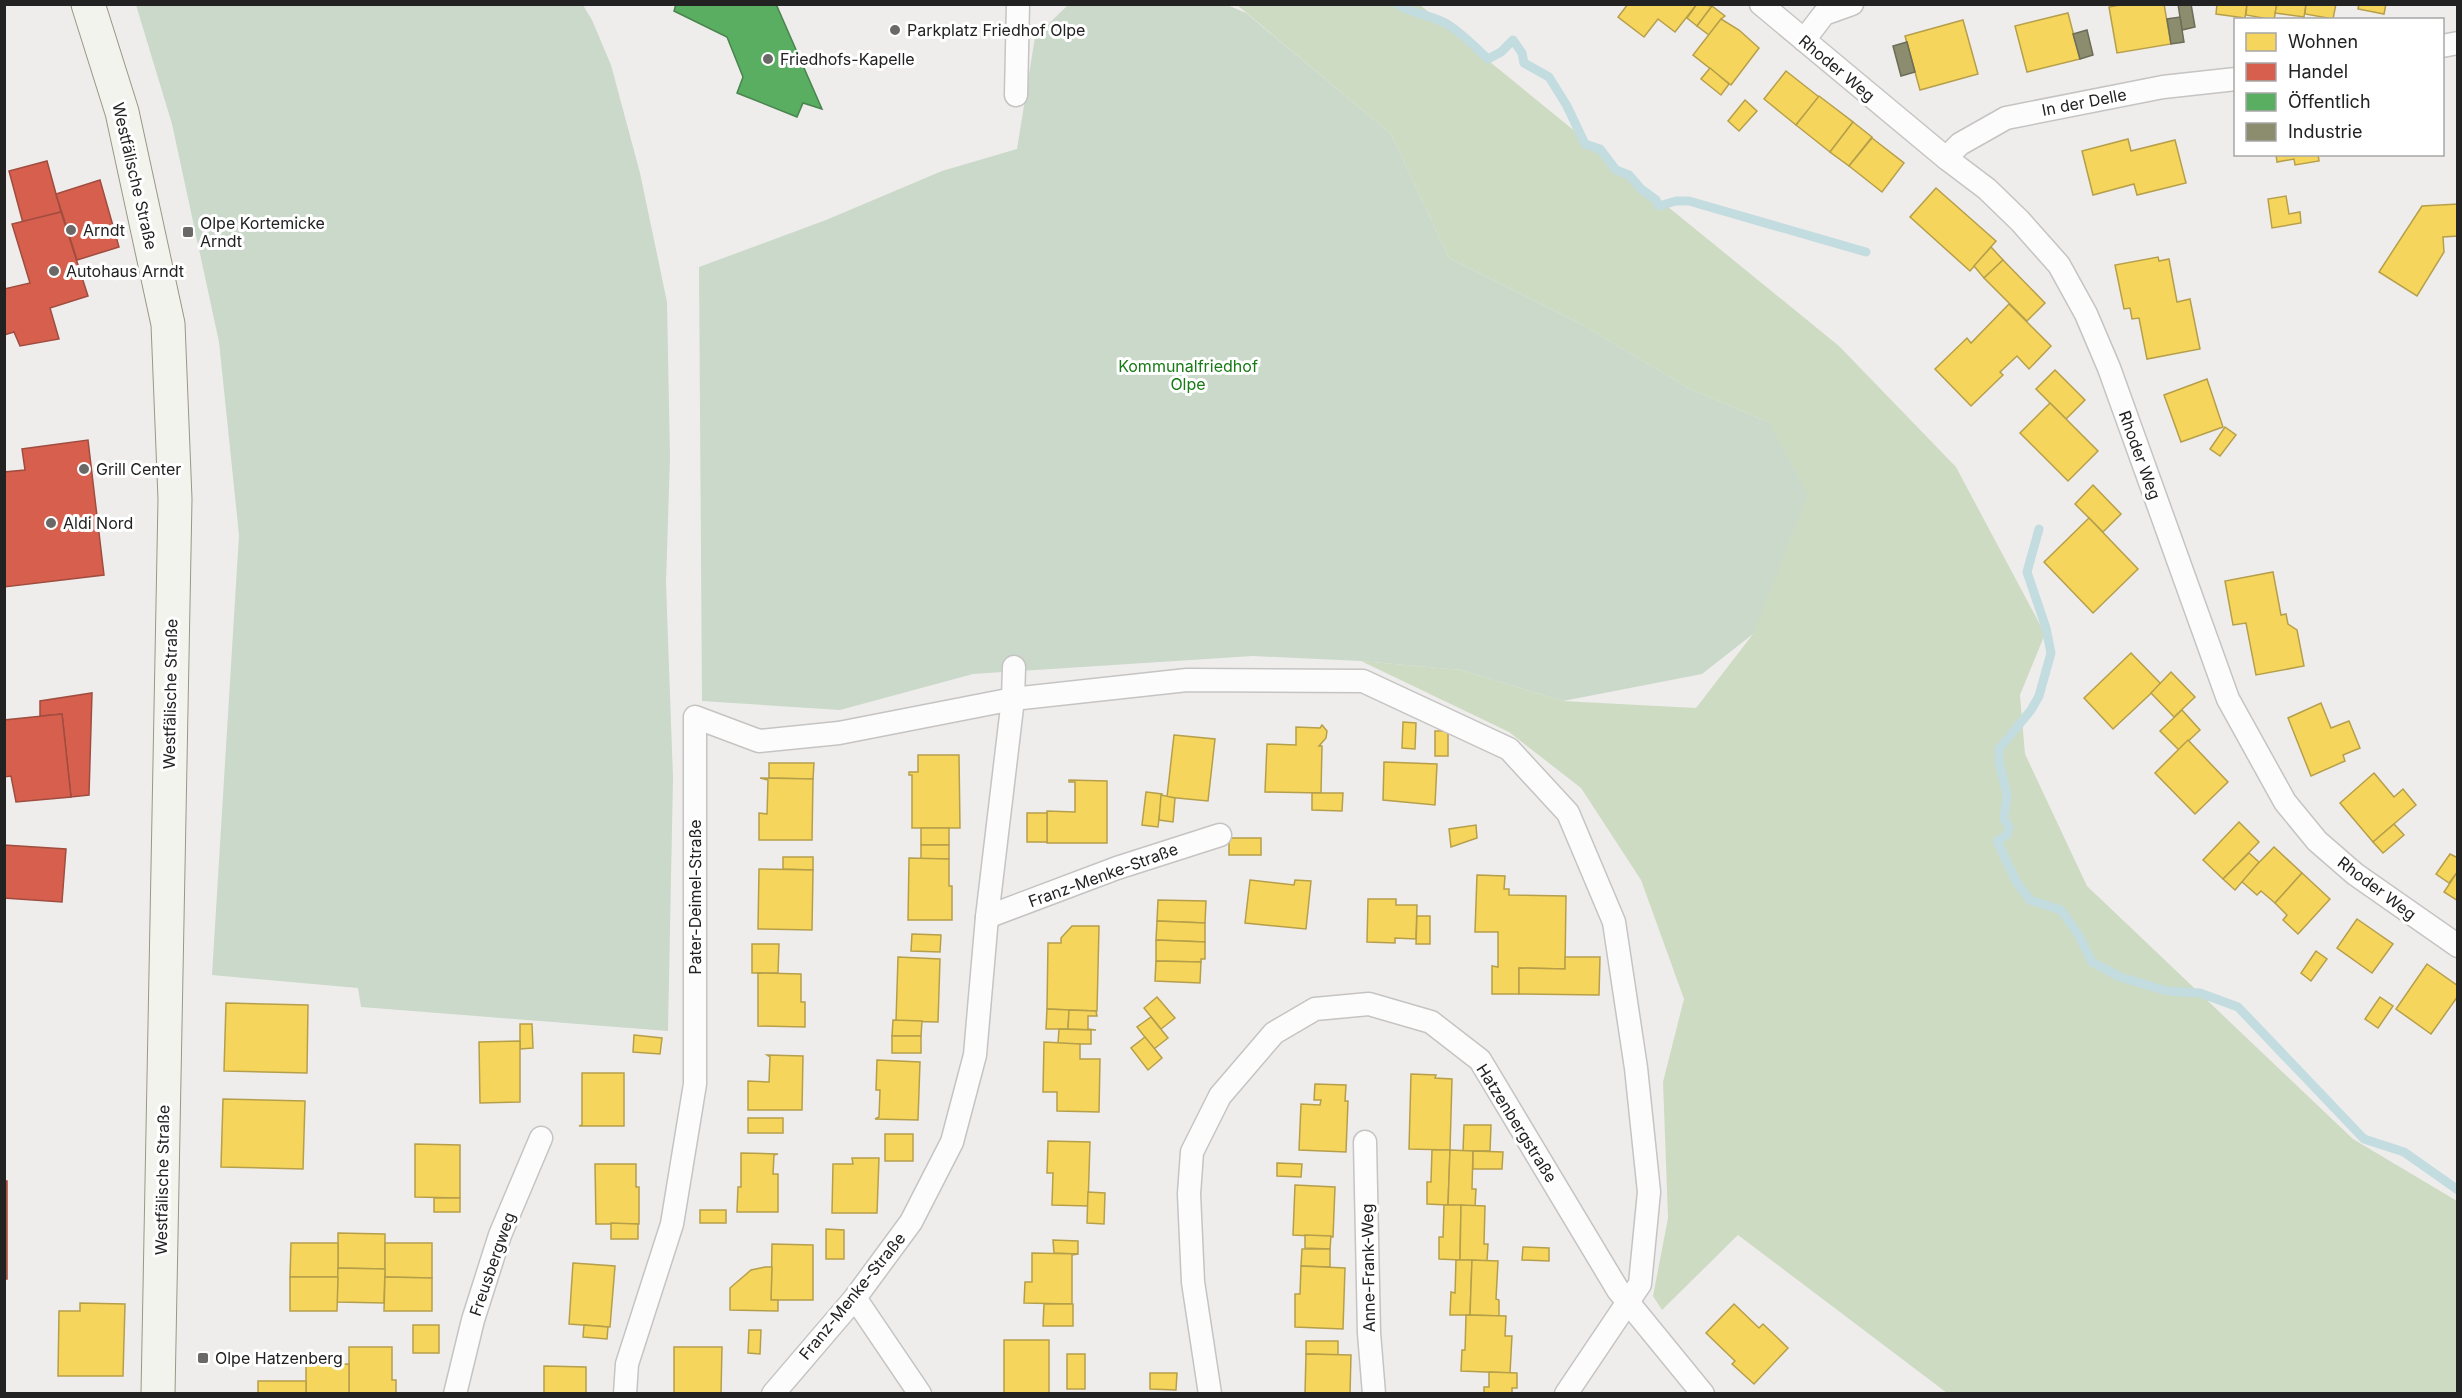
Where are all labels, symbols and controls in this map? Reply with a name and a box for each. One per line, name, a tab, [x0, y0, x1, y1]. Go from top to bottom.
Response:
legend	[2234, 18, 2444, 156]
place label: Parkplatz Friedhof Olpe	[907, 20, 1085, 40]
marker: Parkplatz Friedhof Olpe	[888, 23, 902, 37]
street label: Rhoder Weg	[1795, 30, 1879, 106]
text: Wohnen	[2288, 31, 2358, 52]
place label: Friedhofs-Kapelle	[780, 49, 915, 69]
marker: Friedhofs-Kapelle	[761, 52, 775, 66]
text: Handel	[2288, 61, 2348, 82]
street label: In der Delle	[2040, 84, 2128, 120]
text: Öffentlich	[2288, 90, 2371, 112]
street label: Westfälische Straße	[108, 100, 162, 252]
text: Industrie	[2288, 121, 2362, 142]
place label: Olpe Kortemicke Arndt	[200, 213, 325, 251]
place label: Arndt	[83, 220, 125, 240]
marker: Arndt	[64, 223, 78, 237]
marker: Olpe Kortemicke Arndt	[181, 225, 195, 239]
place label: Autohaus Arndt	[66, 261, 184, 281]
marker: Autohaus Arndt	[47, 264, 61, 278]
park label: Kommunalfriedhof Olpe	[1118, 356, 1258, 394]
street label: Rhoder Weg	[2115, 408, 2165, 502]
place label: Grill Center	[96, 459, 181, 479]
marker: Grill Center	[77, 462, 91, 476]
place label: Aldi Nord	[63, 513, 133, 533]
marker: Aldi Nord	[44, 516, 58, 530]
street label: Westfälische Straße	[159, 619, 181, 769]
street label: Pater-Deimel-Straße	[685, 819, 705, 975]
street label: Franz-Menke-Straße	[1025, 839, 1181, 911]
street label: Rhoder Weg	[2334, 852, 2420, 924]
street label: Hatzenbergstraße	[1472, 1060, 1562, 1186]
street label: Westfälische Straße	[151, 1105, 173, 1255]
street label: Anne-Frank-Weg	[1357, 1203, 1379, 1333]
street label: Freusbergweg	[465, 1209, 519, 1319]
street label: Franz-Menke-Straße	[795, 1228, 909, 1364]
place label: Olpe Hatzenberg	[215, 1348, 343, 1368]
marker: Olpe Hatzenberg	[196, 1351, 210, 1365]

